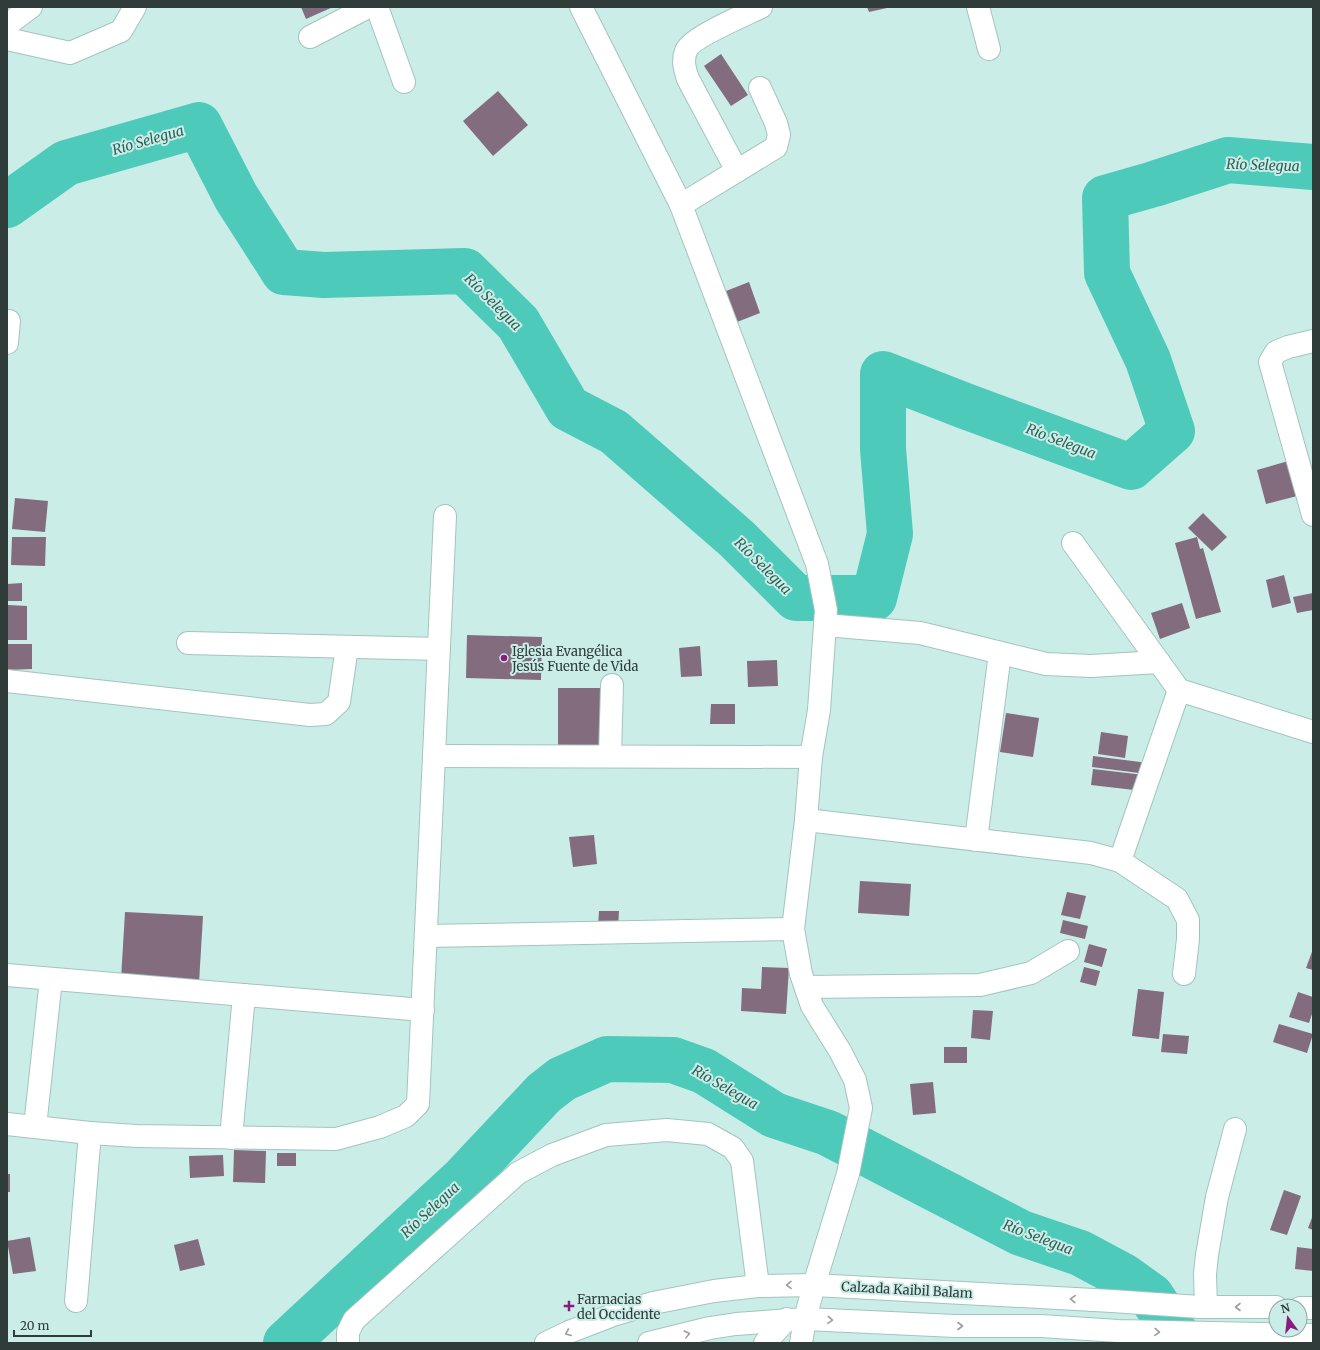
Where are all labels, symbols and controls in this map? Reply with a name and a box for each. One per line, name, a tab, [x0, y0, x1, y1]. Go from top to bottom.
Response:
water label: Río Selegua	[110, 121, 186, 159]
water label: Río Selegua	[1226, 155, 1300, 175]
water label: Río Selegua	[461, 270, 525, 334]
water label: Río Selegua	[1023, 419, 1099, 463]
water label: Río Selegua	[731, 534, 795, 598]
place label: Iglesia Evangélica Jesús Fuente de Vida	[511, 643, 638, 675]
marker: Iglesia Evangélica Jesús Fuente de Vida	[499, 653, 509, 663]
water label: Río Selegua	[689, 1061, 761, 1113]
water label: Río Selegua	[397, 1178, 463, 1242]
water label: Río Selegua	[1000, 1215, 1076, 1259]
street label: Calzada Kaibil Balam	[841, 1278, 973, 1302]
one-way arrow	[786, 1281, 792, 1290]
place label: Farmacias del Occidente	[577, 1291, 661, 1323]
one-way arrow	[1070, 1294, 1076, 1303]
north arrow	[1268, 1298, 1308, 1338]
text: N	[1279, 1300, 1292, 1316]
marker: Farmacias del Occidente	[564, 1301, 574, 1311]
one-way arrow	[1235, 1303, 1241, 1311]
scale bar	[14, 1312, 91, 1338]
one-way arrow	[827, 1316, 833, 1324]
text: 20 m	[20, 1318, 49, 1333]
one-way arrow	[957, 1322, 963, 1330]
one-way arrow	[564, 1328, 572, 1336]
one-way arrow	[1154, 1328, 1160, 1336]
one-way arrow	[684, 1330, 690, 1338]

